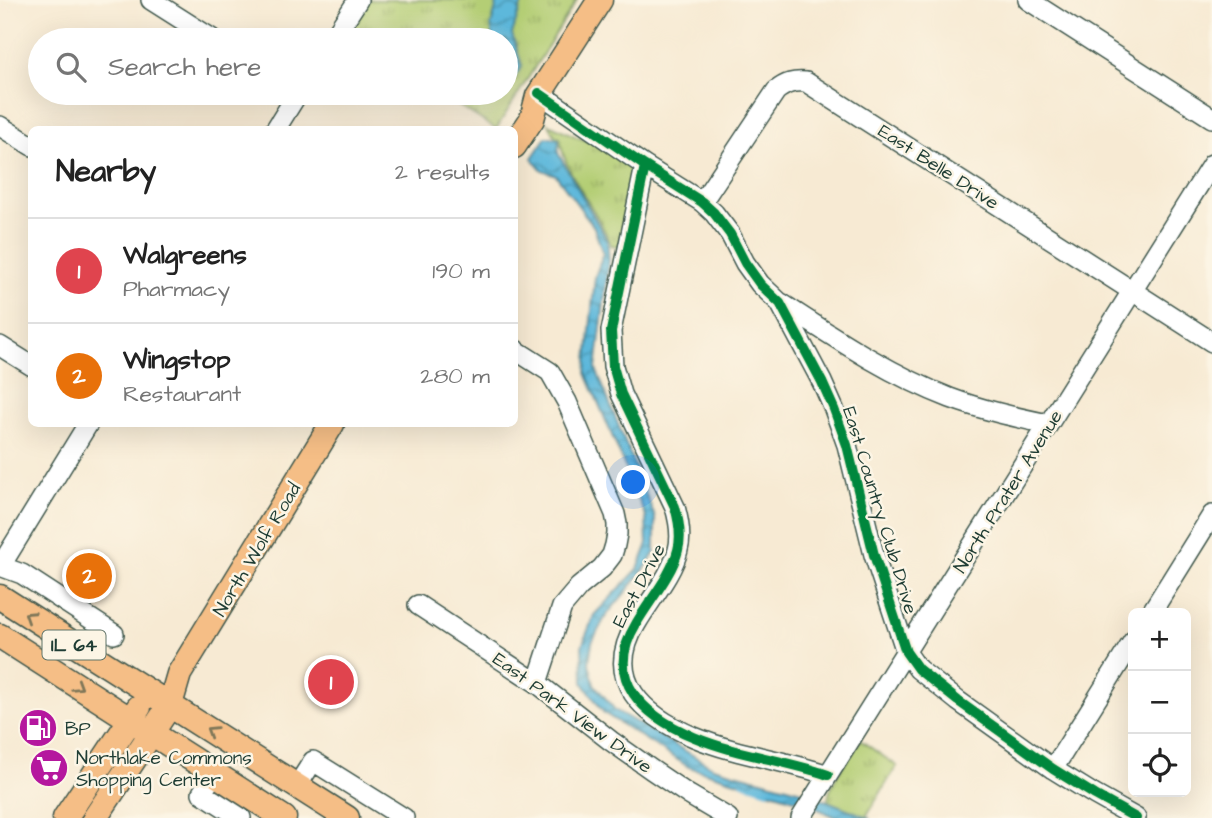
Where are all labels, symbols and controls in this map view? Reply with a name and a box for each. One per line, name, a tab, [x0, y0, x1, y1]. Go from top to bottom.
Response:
search box	[28, 28, 518, 105]
icon: search	[52, 48, 90, 86]
text: Search here	[108, 49, 261, 85]
street label: East Belle Drive	[872, 118, 1004, 216]
text: Nearby	[56, 151, 156, 193]
text: 2 results	[395, 156, 490, 188]
text: Walgreens	[123, 237, 247, 273]
text: 1	[78, 255, 80, 287]
text: 190 m	[432, 255, 490, 287]
text: Pharmacy	[123, 273, 230, 305]
text: Wingstop	[123, 342, 230, 378]
text: 2	[72, 360, 86, 392]
text: 280 m	[420, 360, 490, 392]
text: Restaurant	[123, 378, 241, 410]
street label: East Country Club Drive	[834, 403, 924, 618]
street label: North Prater Avenue	[947, 405, 1069, 579]
your location	[616, 465, 650, 499]
street label: North Wolf Road	[207, 478, 308, 622]
street label: East Drive	[606, 539, 673, 632]
pin: 2	[66, 550, 112, 602]
map controls	[1128, 608, 1191, 797]
button: +	[1128, 608, 1191, 671]
one-way arrow	[24, 611, 37, 624]
road number: IL 64	[42, 630, 106, 660]
street label: East Park View Drive	[487, 646, 657, 780]
pin: 1	[308, 656, 354, 708]
button: −	[1128, 671, 1191, 734]
one-way arrow	[71, 677, 84, 690]
fuel station icon: BP	[17, 707, 59, 749]
place label: BP	[65, 716, 91, 743]
one-way arrow	[205, 727, 218, 740]
button: locate	[1128, 734, 1191, 797]
place label: Northlake Commons Shopping Center	[76, 745, 252, 795]
supermarket icon: Northlake Commons Shopping Center	[28, 747, 70, 789]

